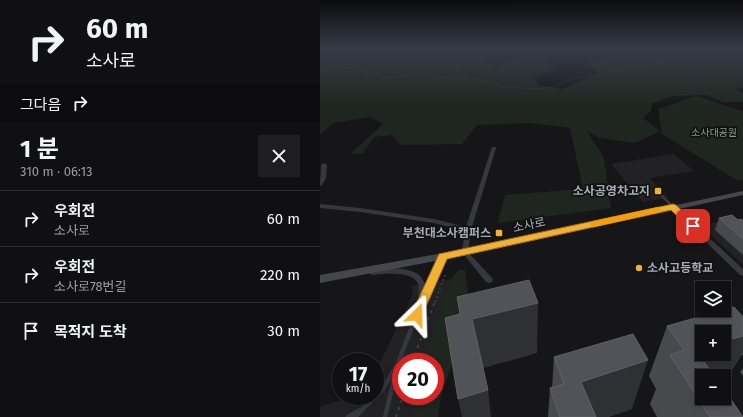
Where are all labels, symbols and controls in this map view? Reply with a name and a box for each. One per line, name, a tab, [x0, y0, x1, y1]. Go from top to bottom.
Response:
text: 60 m	[86, 12, 148, 45]
icon: right	[20, 16, 72, 68]
text: 소사로	[86, 50, 136, 72]
icon: right	[69, 92, 91, 114]
text: 그다음	[20, 96, 61, 114]
park label: 소사대공원	[691, 127, 737, 139]
text: 1 분	[20, 135, 59, 163]
button: close	[258, 135, 300, 177]
text: 310 m · 06:13	[20, 164, 93, 179]
place label: 소사공영차고지	[573, 184, 650, 198]
marker: 소사공영차고지	[653, 186, 663, 196]
text: 우회전	[54, 202, 95, 220]
icon: right	[20, 208, 42, 230]
pin	[676, 209, 710, 243]
text: 60 m	[267, 210, 300, 228]
street label: 소사로	[511, 215, 547, 235]
icon: arrive	[682, 215, 704, 237]
text: 소사로	[54, 223, 90, 238]
place label: 부천대소사캠퍼스	[403, 226, 491, 240]
marker: 부천대소사캠퍼스	[494, 228, 504, 238]
text: 우회전	[54, 258, 95, 276]
place label: 소사고등학교	[647, 261, 713, 275]
marker: 소사고등학교	[634, 263, 644, 273]
icon: right	[20, 264, 42, 286]
text: 220 m	[260, 266, 300, 284]
text: 소사로78번길	[54, 279, 126, 294]
map controls	[695, 281, 731, 405]
button: layers	[695, 281, 731, 317]
position arrow	[396, 294, 438, 336]
icon: arrive	[20, 320, 42, 342]
text: 30 m	[267, 322, 300, 340]
text: 목적지 도착	[54, 323, 127, 341]
button: +	[695, 325, 731, 361]
speed limit sign: 20	[392, 353, 444, 405]
text: 17	[349, 362, 367, 386]
button: −	[695, 369, 731, 405]
text: km/h	[346, 383, 370, 395]

